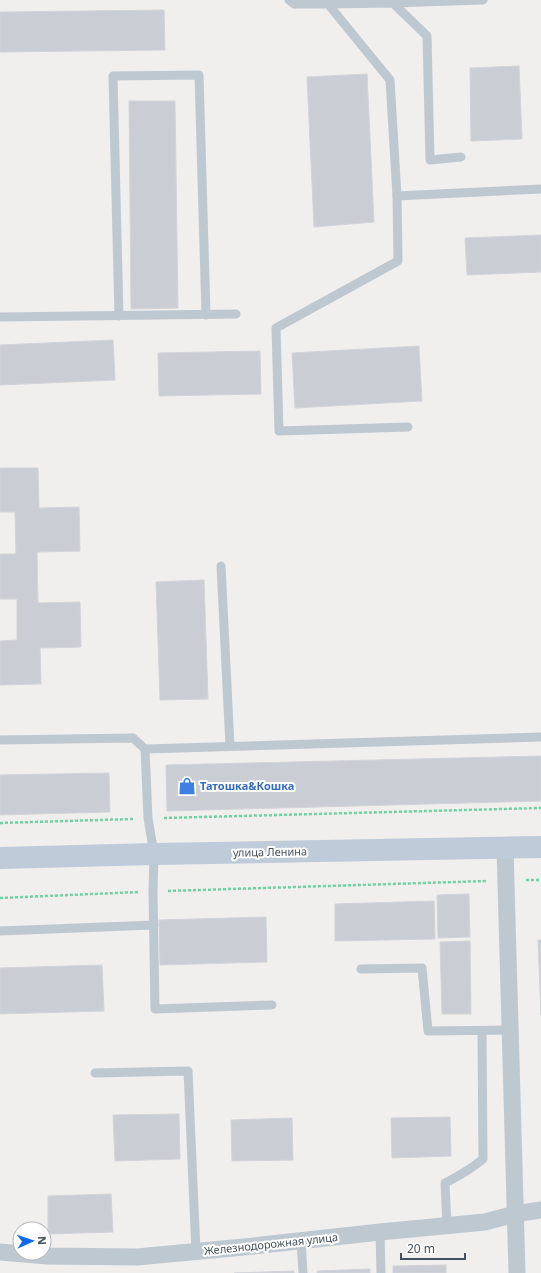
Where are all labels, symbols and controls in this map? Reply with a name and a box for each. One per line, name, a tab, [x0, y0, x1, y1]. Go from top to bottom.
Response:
shop icon: Татошка&Кошка	[177, 776, 197, 796]
place label: Татошка&Кошка	[200, 778, 294, 793]
street label: улица Ленина	[233, 843, 307, 860]
north arrow	[12, 1221, 52, 1261]
street label: Железнодорожная улица	[203, 1229, 339, 1258]
scale bar	[401, 1235, 465, 1261]
text: N	[35, 1236, 50, 1245]
text: 20 m	[407, 1240, 435, 1257]

